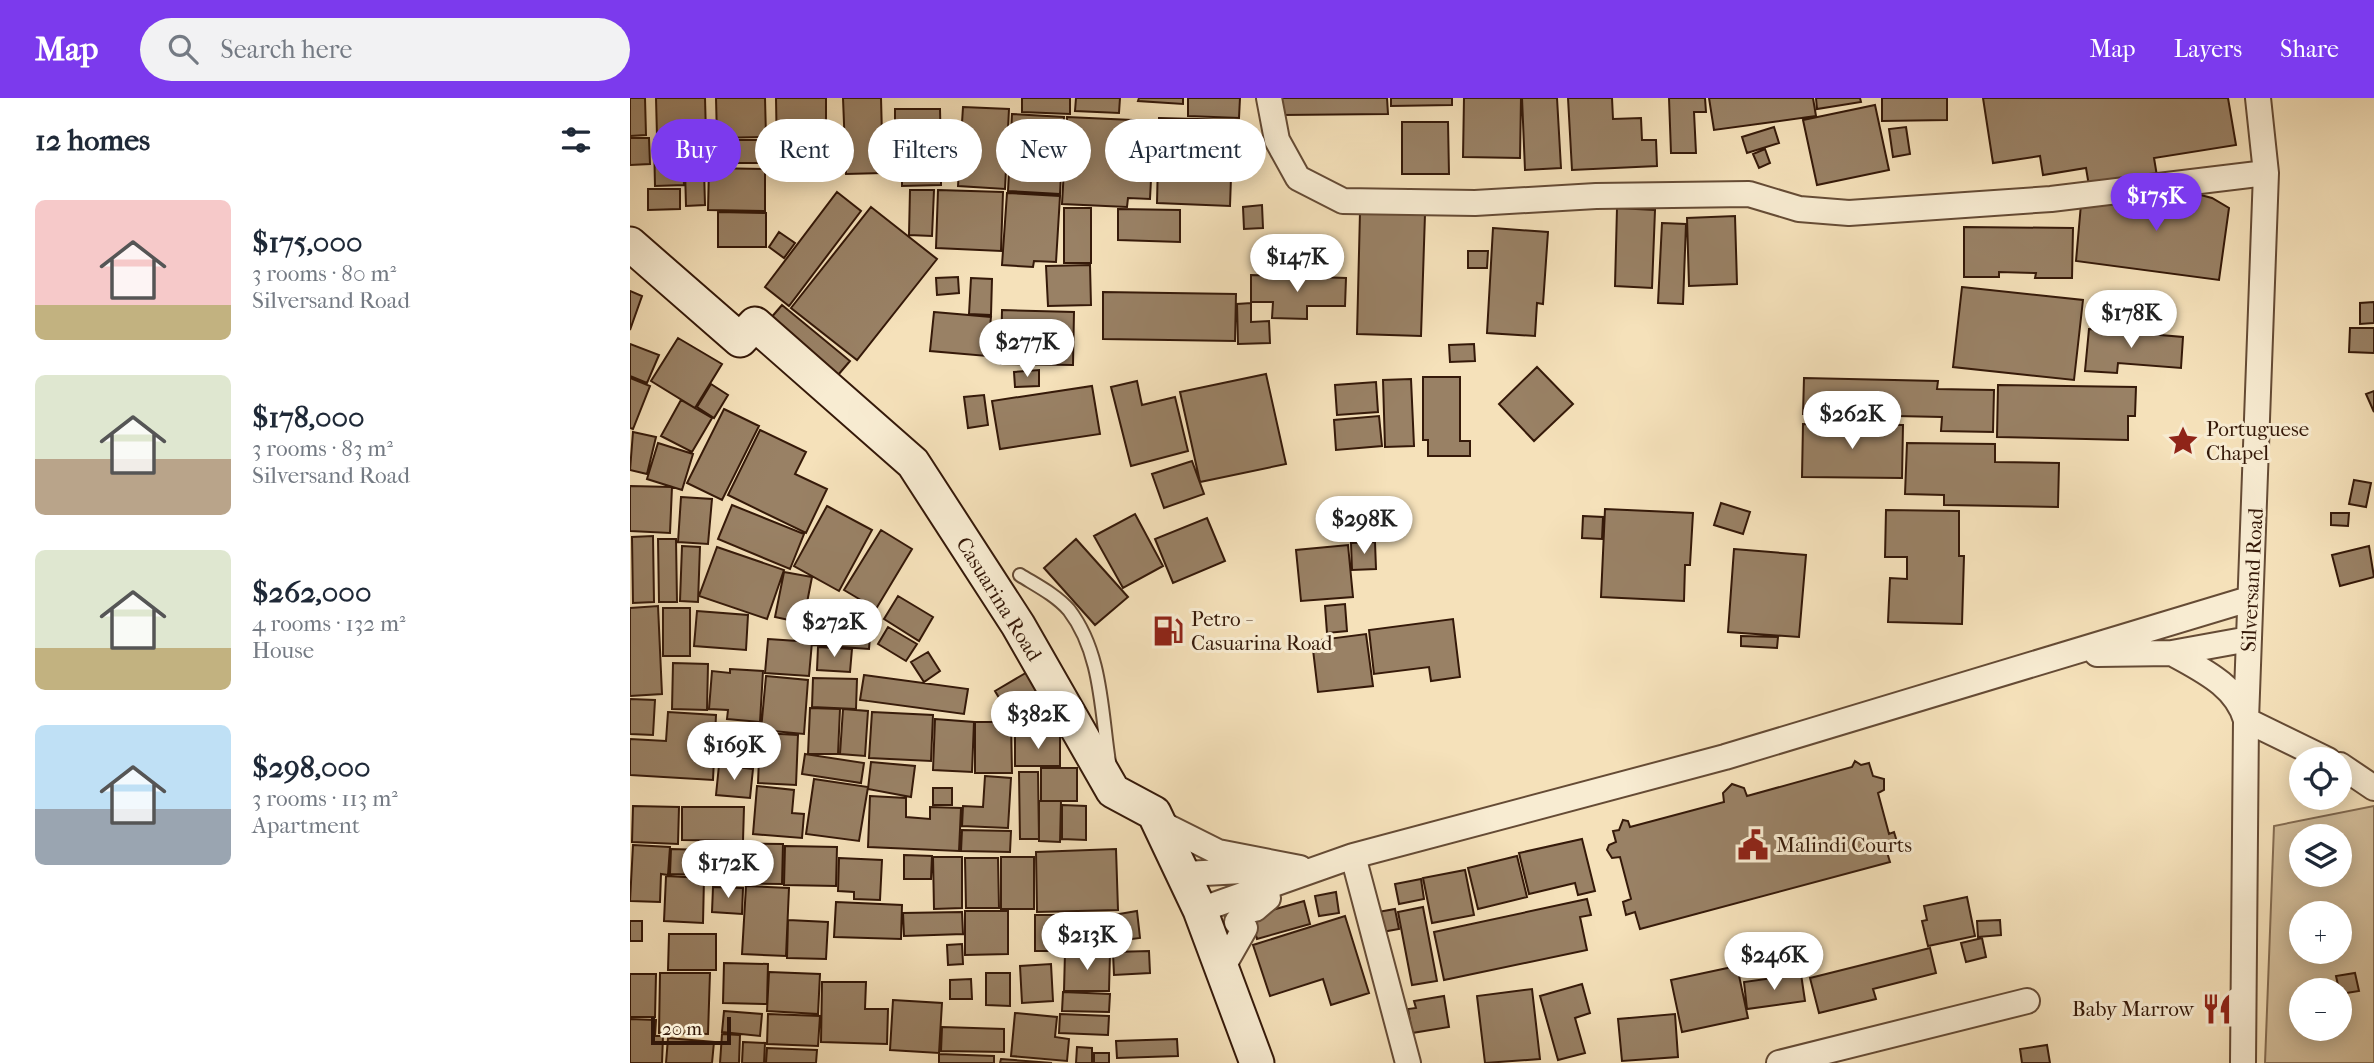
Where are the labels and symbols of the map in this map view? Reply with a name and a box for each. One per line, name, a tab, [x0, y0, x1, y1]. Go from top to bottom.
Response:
pin: $175K	[2107, 174, 2205, 233]
pin: $147K	[1248, 234, 1346, 294]
pin: $178K	[2082, 290, 2180, 350]
pin: $277K	[978, 320, 1076, 379]
pin: $262K	[1803, 392, 1901, 451]
place label: Portuguese Chapel	[2206, 417, 2309, 465]
place icon: Portuguese Chapel	[2166, 424, 2200, 458]
pin: $298K	[1315, 496, 1413, 556]
street label: Silversand Road	[2236, 507, 2268, 653]
street label: Casuarina Road	[951, 533, 1047, 666]
pin: $272K	[785, 600, 883, 659]
place label: Petro - Casuarina Road	[1191, 607, 1333, 655]
fuel station icon: Petro - Casuarina Road	[1151, 614, 1185, 648]
pin: $382K	[989, 692, 1087, 751]
pin: $169K	[685, 722, 783, 782]
public building icon: Malindi Courts	[1736, 828, 1770, 862]
place label: Malindi Courts	[1776, 833, 1912, 857]
pin: $172K	[679, 840, 777, 900]
pin: $213K	[1038, 912, 1136, 972]
pin: $246K	[1725, 932, 1823, 992]
restaurant icon: Baby Marrow	[2200, 992, 2234, 1026]
place label: Baby Marrow	[2072, 997, 2195, 1021]
scale bar	[651, 1014, 732, 1046]

